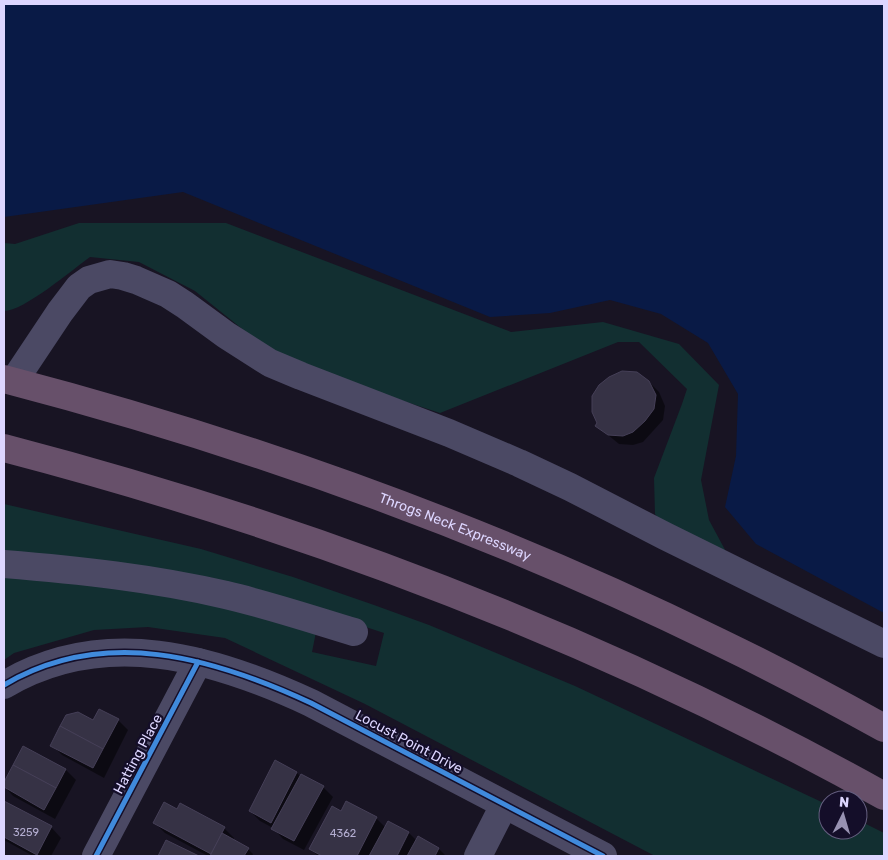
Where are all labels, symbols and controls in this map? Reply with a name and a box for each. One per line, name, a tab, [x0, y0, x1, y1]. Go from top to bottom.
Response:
street label: Throgs Neck Expressway	[377, 489, 534, 564]
street label: Locust Point Drive	[352, 706, 466, 778]
street label: Hatting Place	[110, 711, 166, 797]
north arrow	[818, 790, 868, 840]
text: N	[838, 794, 850, 811]
house number: 3259	[13, 826, 39, 839]
house number: 4362	[330, 827, 356, 840]

